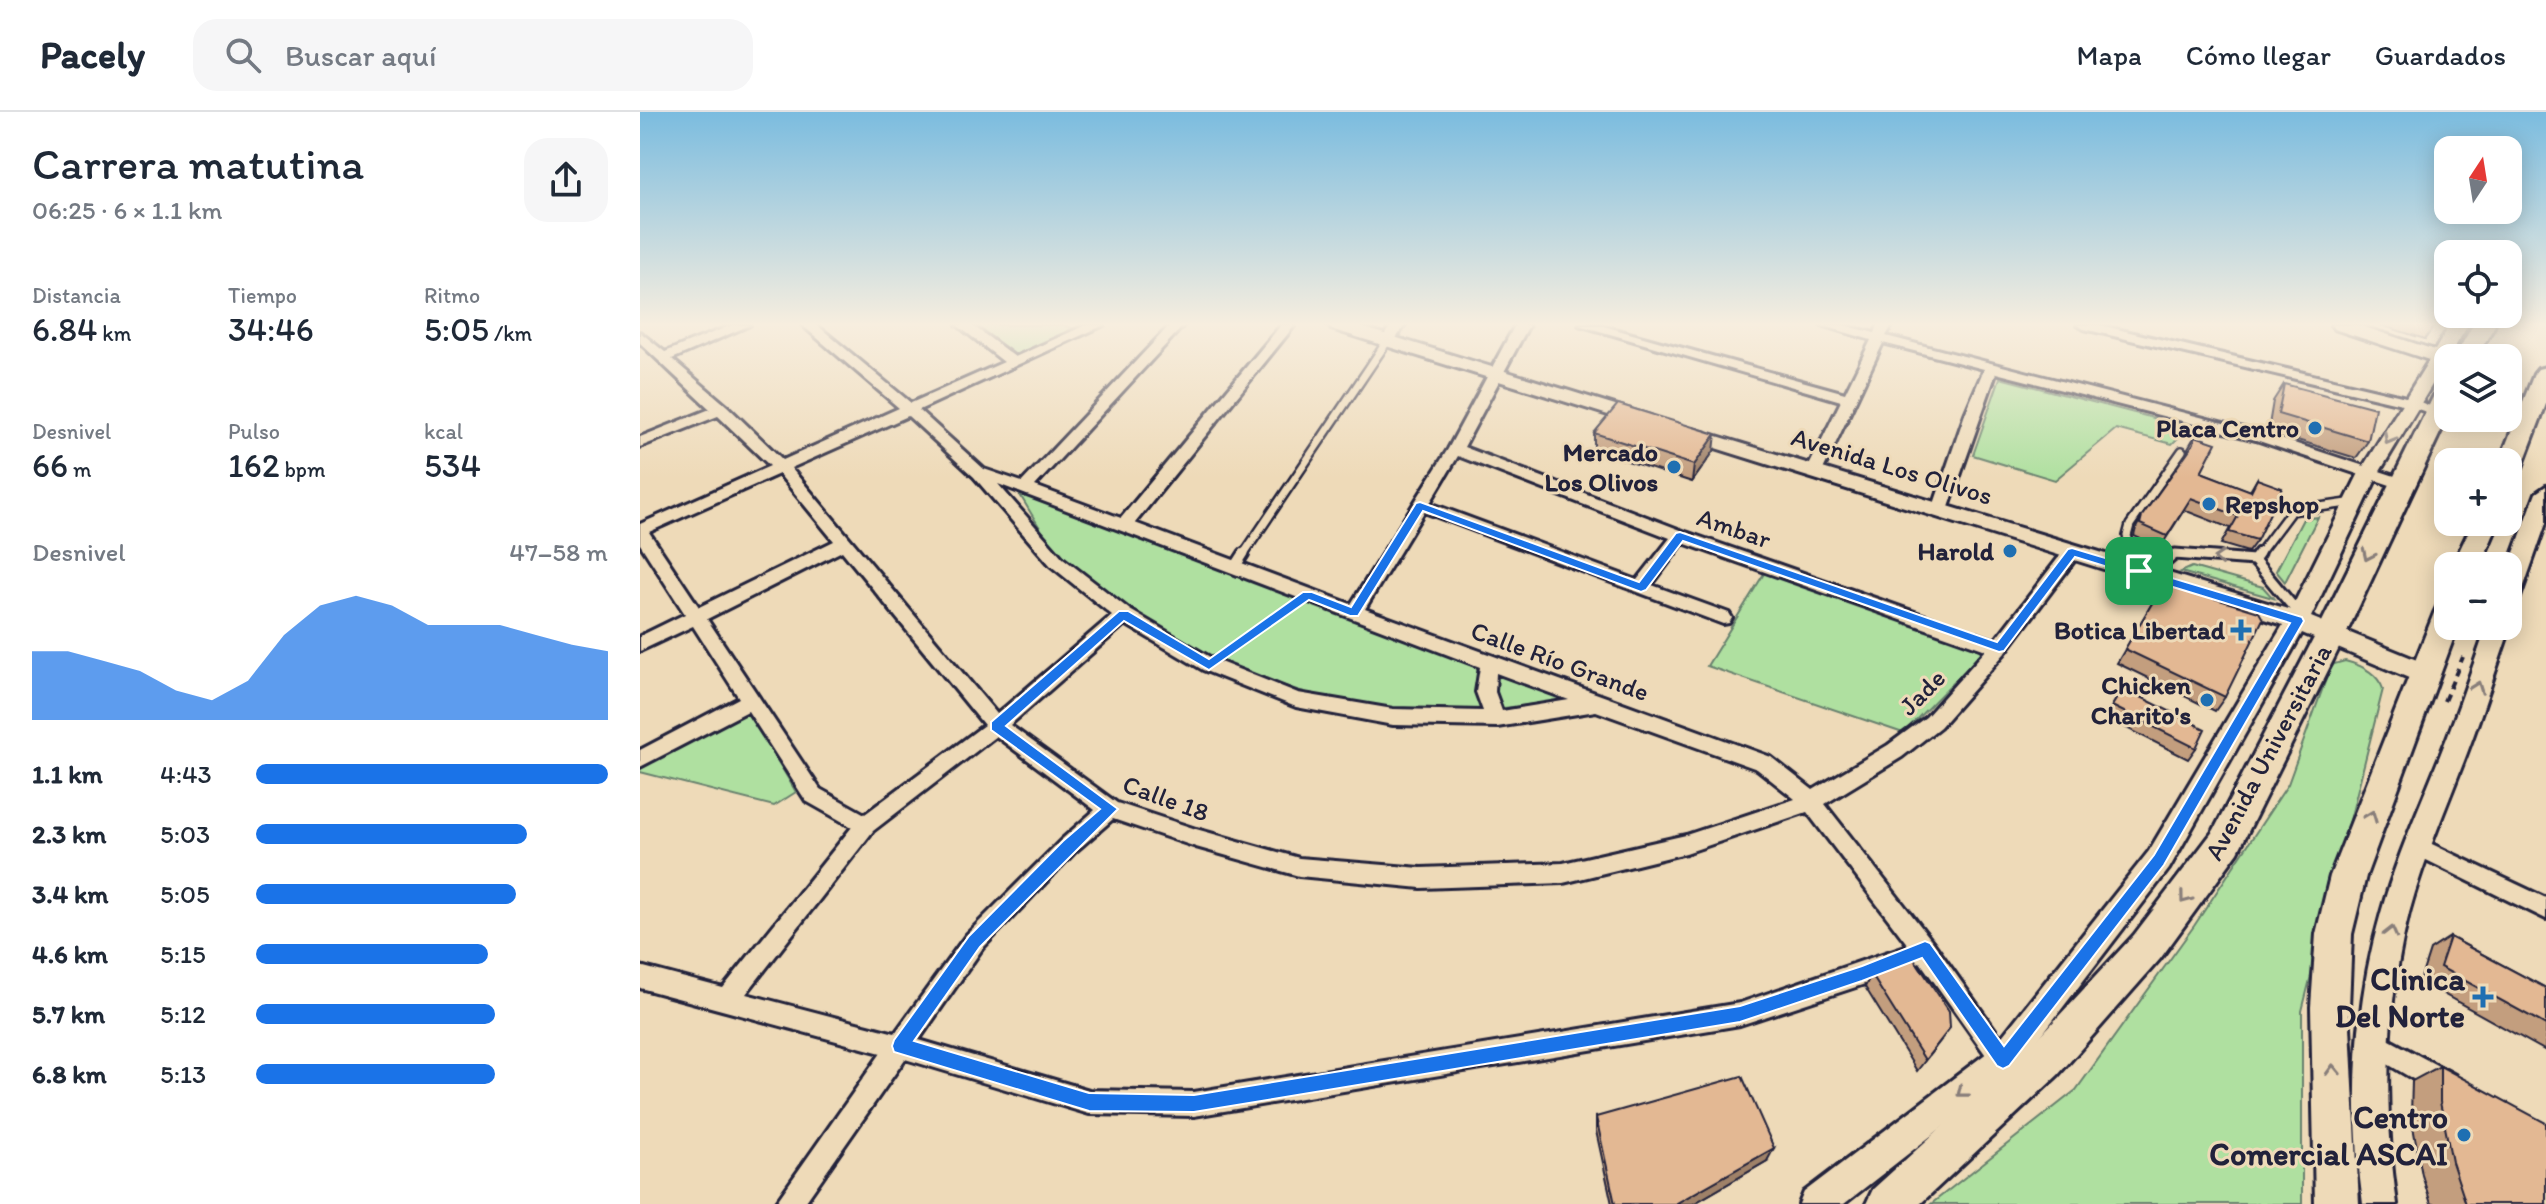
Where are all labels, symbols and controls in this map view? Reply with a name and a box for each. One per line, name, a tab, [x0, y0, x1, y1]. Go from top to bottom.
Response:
search box	[193, 19, 753, 91]
text: Pacely	[40, 32, 145, 78]
icon: search	[221, 33, 265, 77]
text: Buscar aquí	[285, 37, 436, 74]
text: Mapa	[2077, 38, 2142, 72]
text: Cómo llegar	[2186, 38, 2331, 72]
text: Guardados	[2375, 38, 2506, 72]
north arrow	[2434, 136, 2522, 224]
map controls	[2434, 136, 2522, 640]
text: Carrera matutina	[32, 137, 364, 190]
button: share	[524, 138, 608, 222]
text: 06:25 · 6 × 1.1 km	[32, 194, 222, 226]
button: locate	[2434, 240, 2522, 328]
text: Distancia	[32, 282, 121, 309]
text: Tiempo	[228, 282, 297, 309]
text: Ritmo	[424, 282, 480, 309]
text: 6.84	[32, 309, 97, 350]
text: 34:46	[228, 309, 314, 350]
text: 5:05	[424, 309, 489, 350]
text: km	[97, 320, 131, 347]
text: /km	[489, 320, 532, 347]
button: layers	[2434, 344, 2522, 432]
place label: Placa Centro	[2156, 412, 2299, 444]
text: Desnivel	[32, 418, 111, 445]
text: Pulso	[228, 418, 280, 445]
text: kcal	[424, 418, 463, 445]
marker: Placa Centro	[2306, 419, 2324, 437]
street label: Avenida Los Olivos	[1788, 420, 1996, 512]
one-way arrow	[2383, 430, 2399, 445]
place label: Mercado Los Olivos	[1544, 436, 1658, 498]
text: 66	[32, 445, 68, 486]
text: 162	[228, 445, 280, 486]
text: 534	[424, 445, 481, 486]
button: +	[2434, 448, 2522, 536]
text: m	[68, 456, 91, 483]
text: bpm	[280, 456, 325, 483]
marker: Mercado Los Olivos	[1665, 458, 1683, 476]
place label: Repshop	[2225, 488, 2319, 520]
marker: Repshop	[2200, 495, 2218, 513]
street label: Ambar	[1693, 501, 1776, 556]
place label: Harold	[1917, 535, 1995, 567]
text: Desnivel	[32, 536, 126, 568]
text: 47–58 m	[509, 536, 608, 568]
pin	[2105, 537, 2173, 605]
marker: Harold	[2001, 542, 2019, 560]
one-way arrow	[2362, 546, 2378, 561]
icon: arrive	[2117, 549, 2161, 593]
one-way arrow	[2212, 550, 2225, 567]
button: −	[2434, 552, 2522, 640]
street label: Calle Río Grande	[1467, 614, 1653, 708]
place label: Botica Libertad	[2054, 614, 2226, 646]
marker: Botica Libertad	[2232, 621, 2250, 639]
street label: Avenida Universitaria	[2198, 638, 2339, 865]
street label: Jade	[1892, 662, 1952, 722]
place label: Chicken Charito's	[2091, 669, 2191, 731]
one-way arrow	[2468, 680, 2484, 694]
marker: Chicken Charito's	[2198, 691, 2216, 709]
text: 1.1 km	[32, 758, 103, 790]
text: 4:43	[160, 758, 212, 790]
street label: Calle 18	[1118, 768, 1214, 828]
one-way arrow	[2361, 810, 2378, 824]
text: 2.3 km	[32, 818, 106, 850]
text: 5:03	[160, 818, 210, 850]
text: 3.4 km	[32, 878, 108, 910]
text: 5:05	[160, 878, 210, 910]
one-way arrow	[2181, 889, 2195, 904]
one-way arrow	[2382, 925, 2399, 939]
text: 4.6 km	[32, 938, 108, 970]
text: 5:15	[160, 938, 206, 970]
place label: Clinica Del Norte	[2335, 960, 2465, 1035]
marker: Clinica Del Norte	[2472, 986, 2494, 1008]
text: 5.7 km	[32, 998, 105, 1030]
text: 5:12	[160, 998, 206, 1030]
text: 6.8 km	[32, 1058, 107, 1090]
text: 5:13	[160, 1058, 206, 1090]
one-way arrow	[2324, 1063, 2341, 1076]
one-way arrow	[1956, 1082, 1971, 1096]
place label: Centro Comercial ASCAI	[2209, 1098, 2448, 1173]
marker: Centro Comercial ASCAI	[2455, 1126, 2473, 1144]

